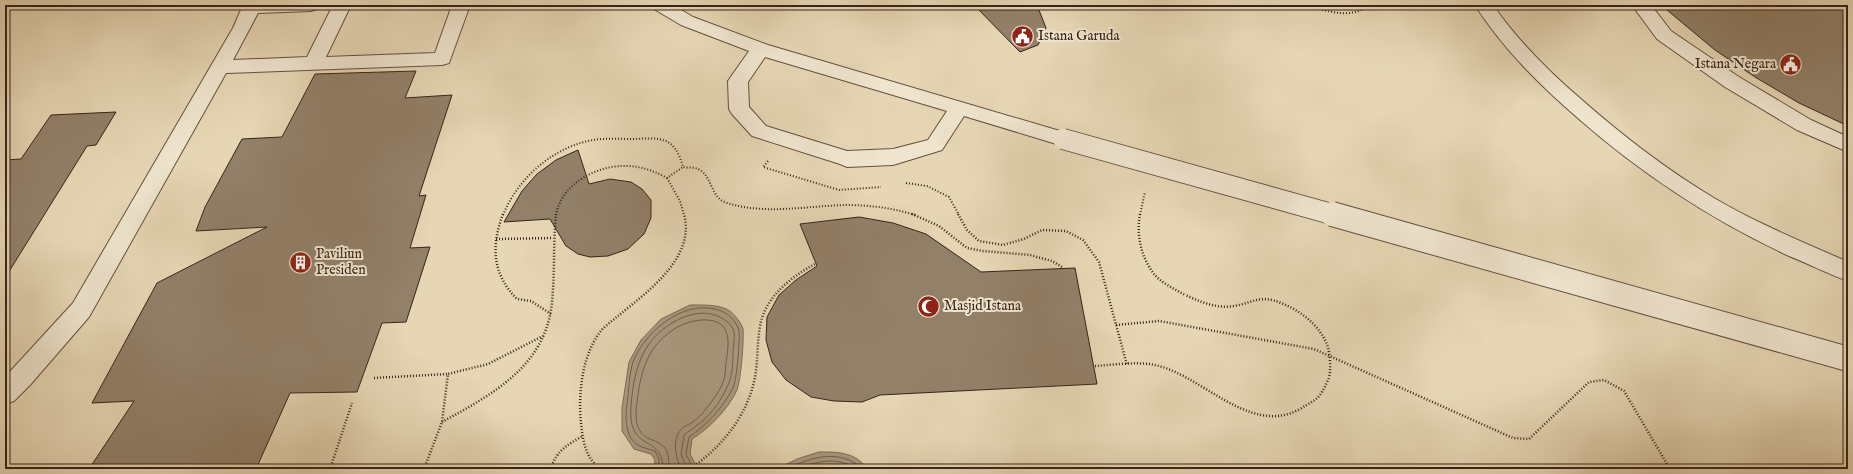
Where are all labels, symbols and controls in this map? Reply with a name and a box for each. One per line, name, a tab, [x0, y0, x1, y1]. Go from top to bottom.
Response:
public building icon: Istana Garuda	[1010, 23, 1036, 49]
place label: Istana Garuda	[1038, 27, 1120, 45]
public building icon: Istana Negara	[1778, 51, 1804, 77]
place label: Istana Negara	[1695, 55, 1777, 73]
place label: Paviliun Presiden	[316, 245, 366, 279]
building icon: Paviliun Presiden	[288, 249, 314, 275]
mosque icon: Masjid Istana	[915, 293, 941, 319]
place label: Masjid Istana	[944, 297, 1022, 315]

